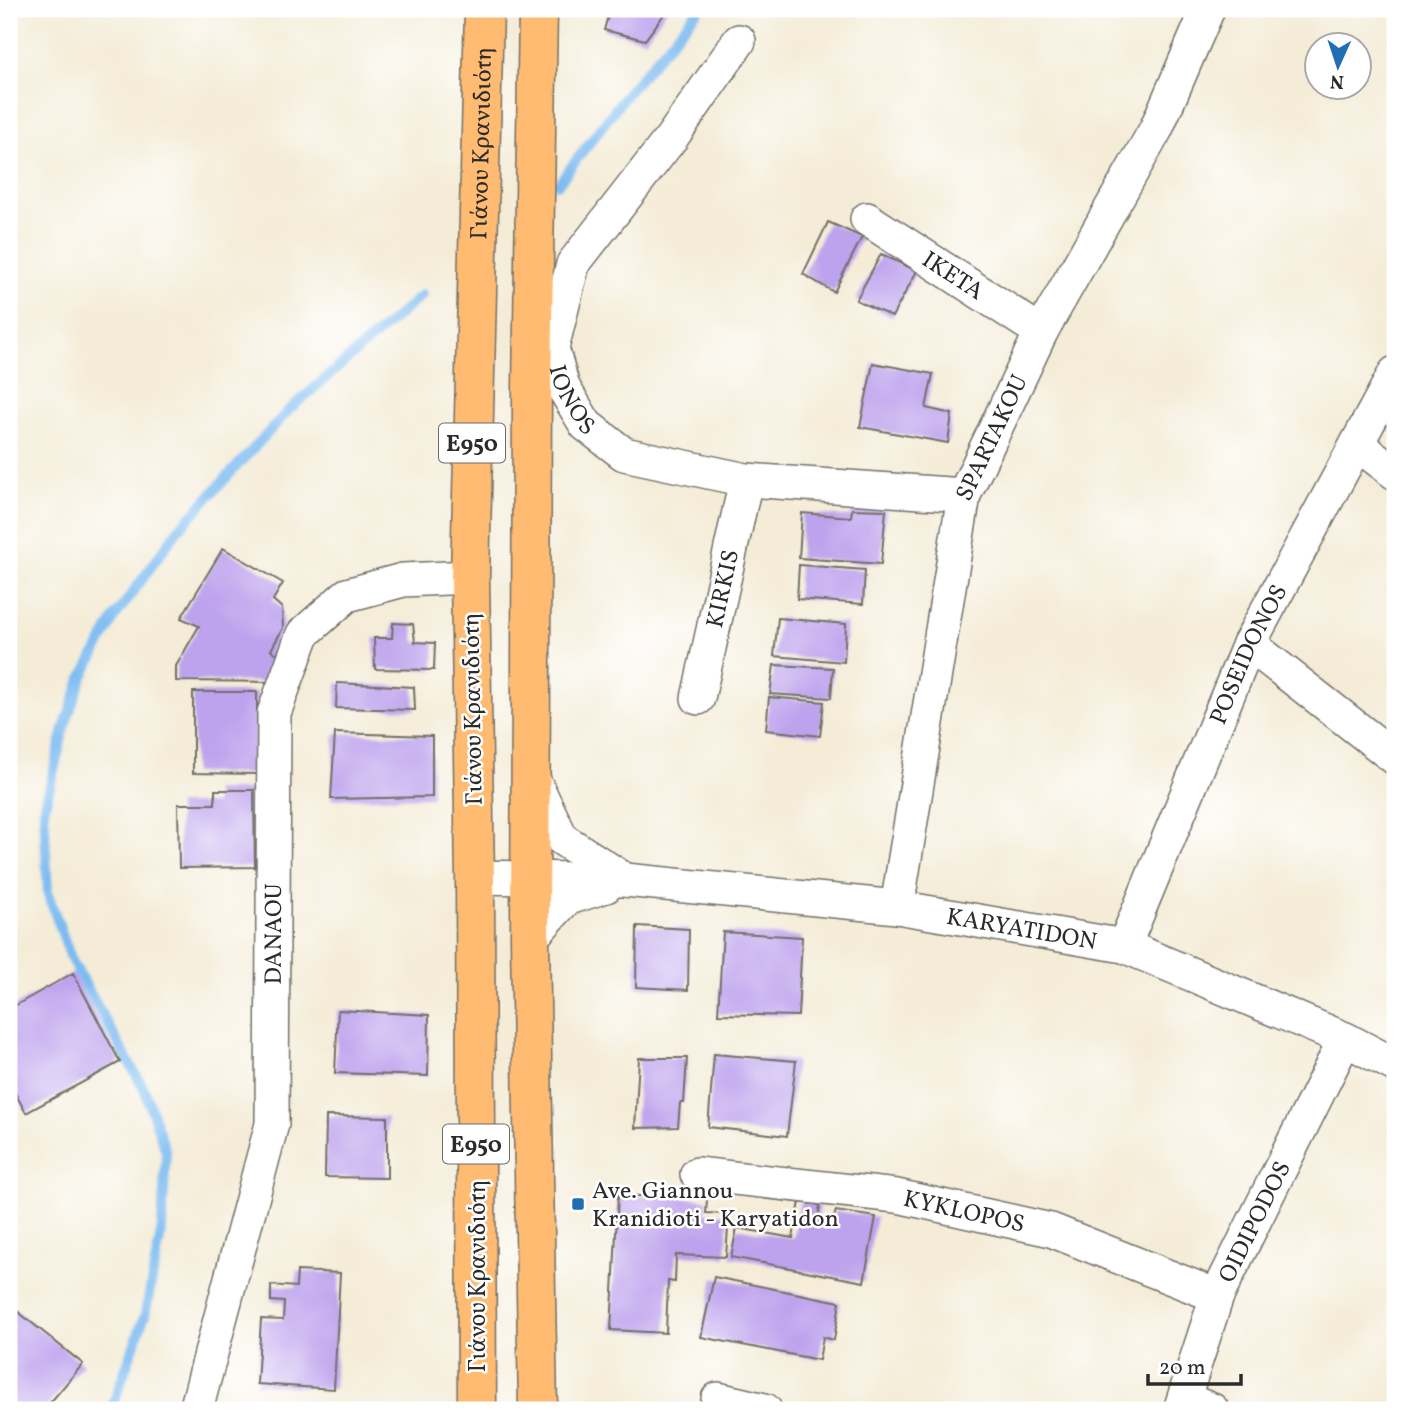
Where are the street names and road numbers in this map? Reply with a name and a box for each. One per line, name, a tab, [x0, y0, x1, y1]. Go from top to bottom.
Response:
street label: Γιάνου Κρανιδιότη	[463, 46, 502, 240]
street label: IKETA	[915, 244, 990, 310]
street label: IONOS	[539, 361, 601, 445]
street label: SPARTAKOU	[948, 369, 1037, 507]
road number: E950	[439, 424, 505, 462]
street label: KIRKIS	[699, 547, 749, 631]
street label: POSEIDONOS	[1202, 579, 1297, 730]
street label: Γιάνου Κρανιδιότη	[455, 612, 493, 806]
street label: DANAOU	[258, 883, 292, 985]
street label: KARYATIDON	[944, 901, 1099, 960]
road number: E950	[443, 1124, 509, 1163]
street label: OIDIPODOS	[1211, 1156, 1300, 1289]
street label: Γιάνου Κρανιδιότη	[462, 1180, 496, 1372]
street label: KYKLOPOS	[900, 1183, 1028, 1243]

